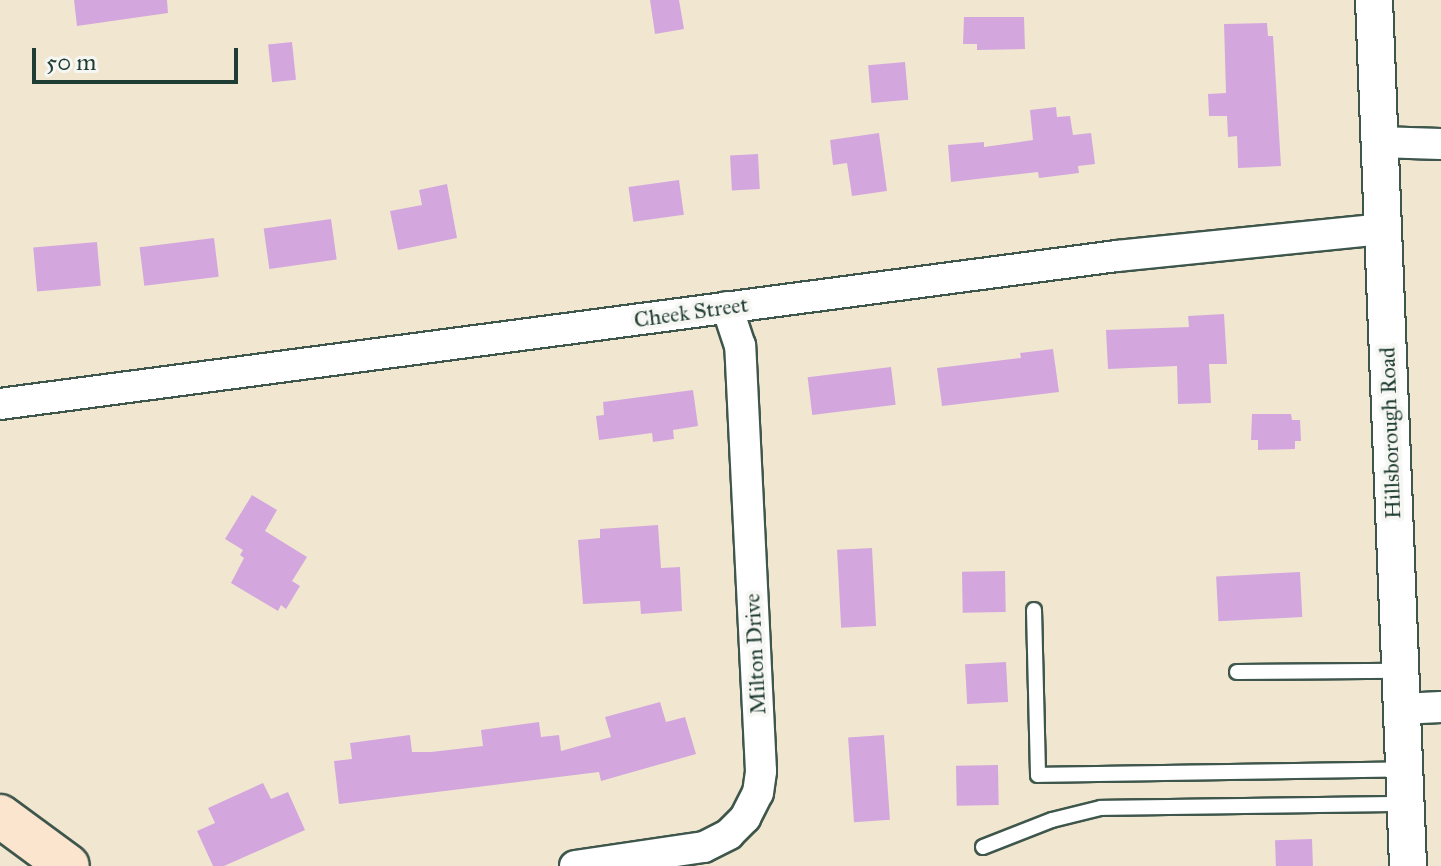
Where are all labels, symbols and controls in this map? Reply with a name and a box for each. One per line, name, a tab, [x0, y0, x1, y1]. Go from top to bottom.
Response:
scale bar	[36, 32, 242, 82]
text: 50 m	[46, 47, 96, 77]
street label: Cheek Street	[632, 291, 750, 333]
street label: Hillsborough Road	[1374, 347, 1406, 519]
street label: Milton Drive	[739, 593, 771, 715]

